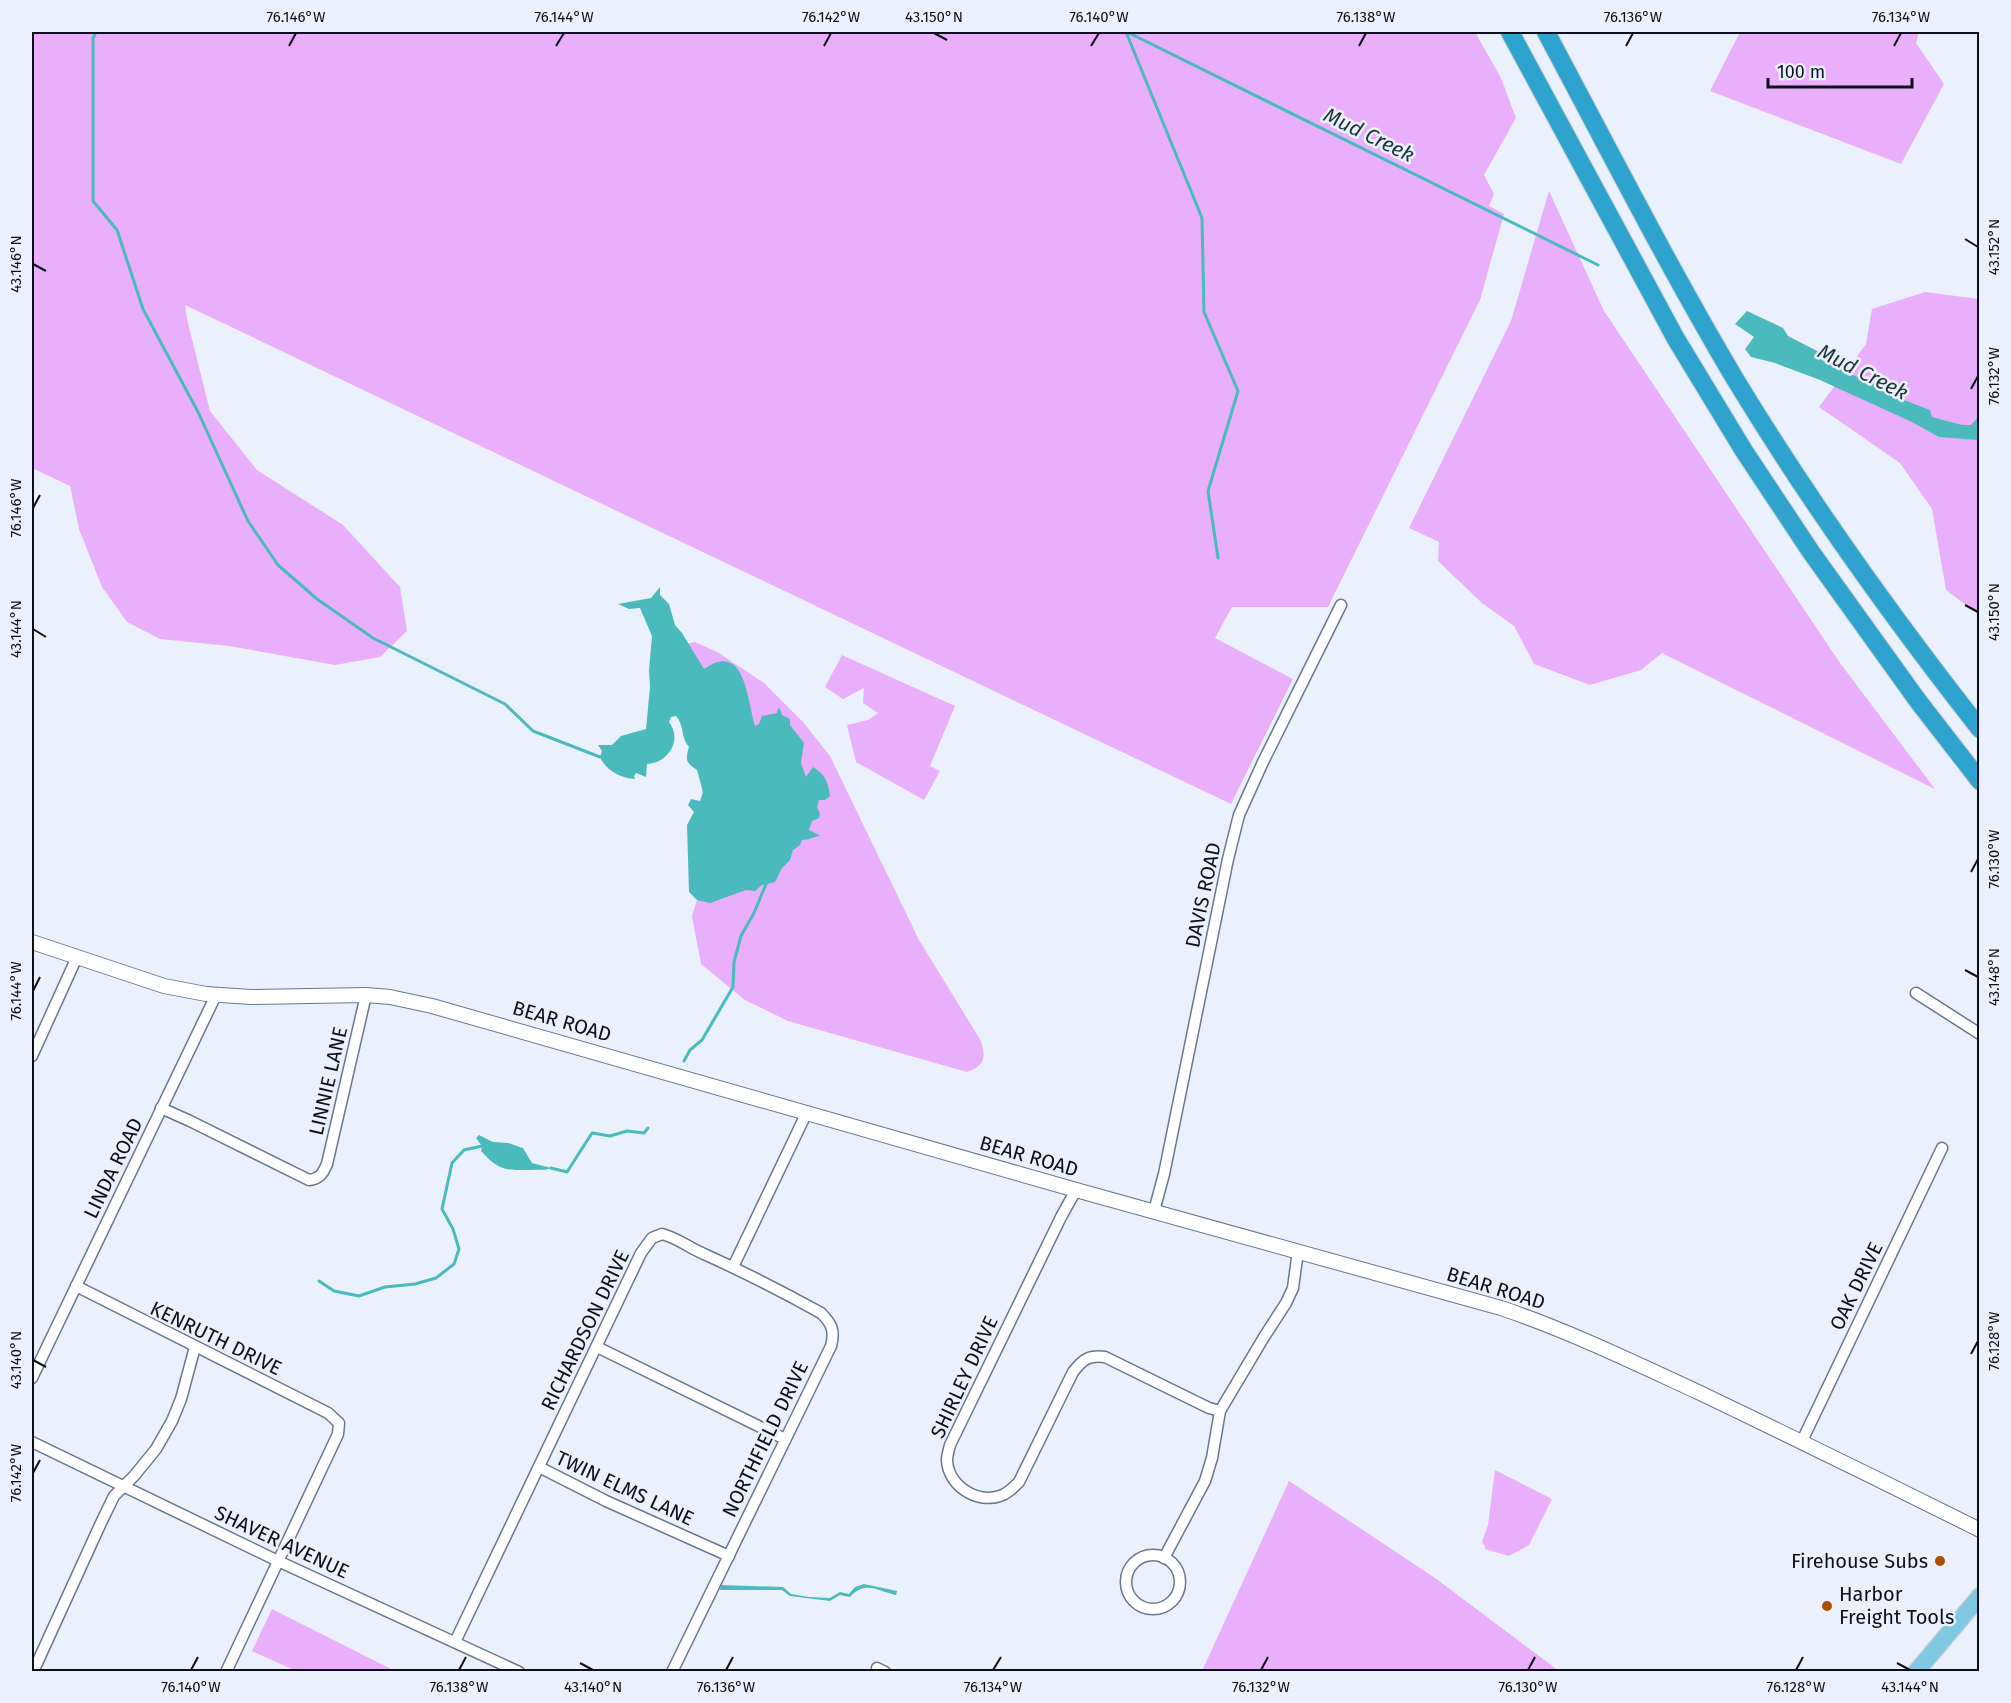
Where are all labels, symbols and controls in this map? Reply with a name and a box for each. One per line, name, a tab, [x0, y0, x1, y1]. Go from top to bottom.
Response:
text: 76.146°W	[267, 8, 326, 26]
text: 76.144°W	[534, 8, 594, 26]
text: 76.142°W	[802, 8, 861, 26]
text: 43.150°N	[905, 8, 963, 26]
text: 76.140°W	[1069, 8, 1129, 26]
text: 76.138°W	[1337, 8, 1396, 26]
text: 76.136°W	[1604, 8, 1663, 26]
text: 76.134°W	[1872, 8, 1931, 26]
scale bar	[1768, 51, 1912, 89]
text: 100 m	[1777, 61, 1825, 83]
water label: Mud Creek	[1319, 102, 1419, 168]
text: 43.152°N	[1985, 219, 2003, 275]
text: 43.146°N	[7, 235, 25, 293]
water label: Mud Creek	[1814, 338, 1912, 406]
text: 76.132°W	[1985, 346, 2003, 405]
text: 76.146°W	[7, 478, 25, 537]
text: 43.150°N	[1985, 583, 2003, 641]
text: 43.144°N	[7, 600, 25, 658]
text: 76.130°W	[1985, 829, 2003, 889]
street label: DAVIS ROAD	[1180, 840, 1226, 950]
text: 43.148°N	[1985, 948, 2003, 1006]
text: 76.144°W	[7, 961, 25, 1021]
street label: BEAR ROAD	[510, 995, 614, 1047]
street label: LINNIE LANE	[304, 1024, 352, 1138]
street label: LINDA ROAD	[78, 1114, 148, 1222]
street label: BEAR ROAD	[977, 1130, 1081, 1182]
street label: OAK DRIVE	[1824, 1238, 1888, 1334]
street label: RICHARDSON DRIVE	[536, 1246, 634, 1414]
street label: BEAR ROAD	[1444, 1262, 1548, 1314]
street label: KENRUTH DRIVE	[146, 1296, 286, 1380]
text: 76.128°W	[1985, 1311, 2003, 1370]
street label: SHIRLEY DRIVE	[925, 1312, 1003, 1442]
text: 43.140°N	[7, 1331, 25, 1389]
street label: NORTHFIELD DRIVE	[717, 1357, 813, 1521]
text: 76.142°W	[7, 1443, 25, 1502]
street label: TWIN ELMS LANE	[552, 1446, 698, 1530]
street label: SHAVER AVENUE	[211, 1500, 353, 1584]
place label: Firehouse Subs	[1791, 1549, 1928, 1573]
marker: Firehouse Subs	[1933, 1554, 1947, 1568]
place label: Harbor Freight Tools	[1839, 1582, 1954, 1629]
marker: Harbor Freight Tools	[1820, 1599, 1834, 1613]
text: 76.140°W	[161, 1678, 221, 1696]
text: 76.138°W	[430, 1678, 489, 1696]
text: 43.140°N	[564, 1678, 622, 1696]
text: 76.136°W	[697, 1678, 756, 1696]
text: 76.134°W	[964, 1678, 1023, 1696]
text: 76.132°W	[1232, 1678, 1291, 1696]
text: 76.130°W	[1499, 1678, 1558, 1696]
text: 76.128°W	[1767, 1678, 1826, 1696]
text: 43.144°N	[1881, 1678, 1939, 1696]

